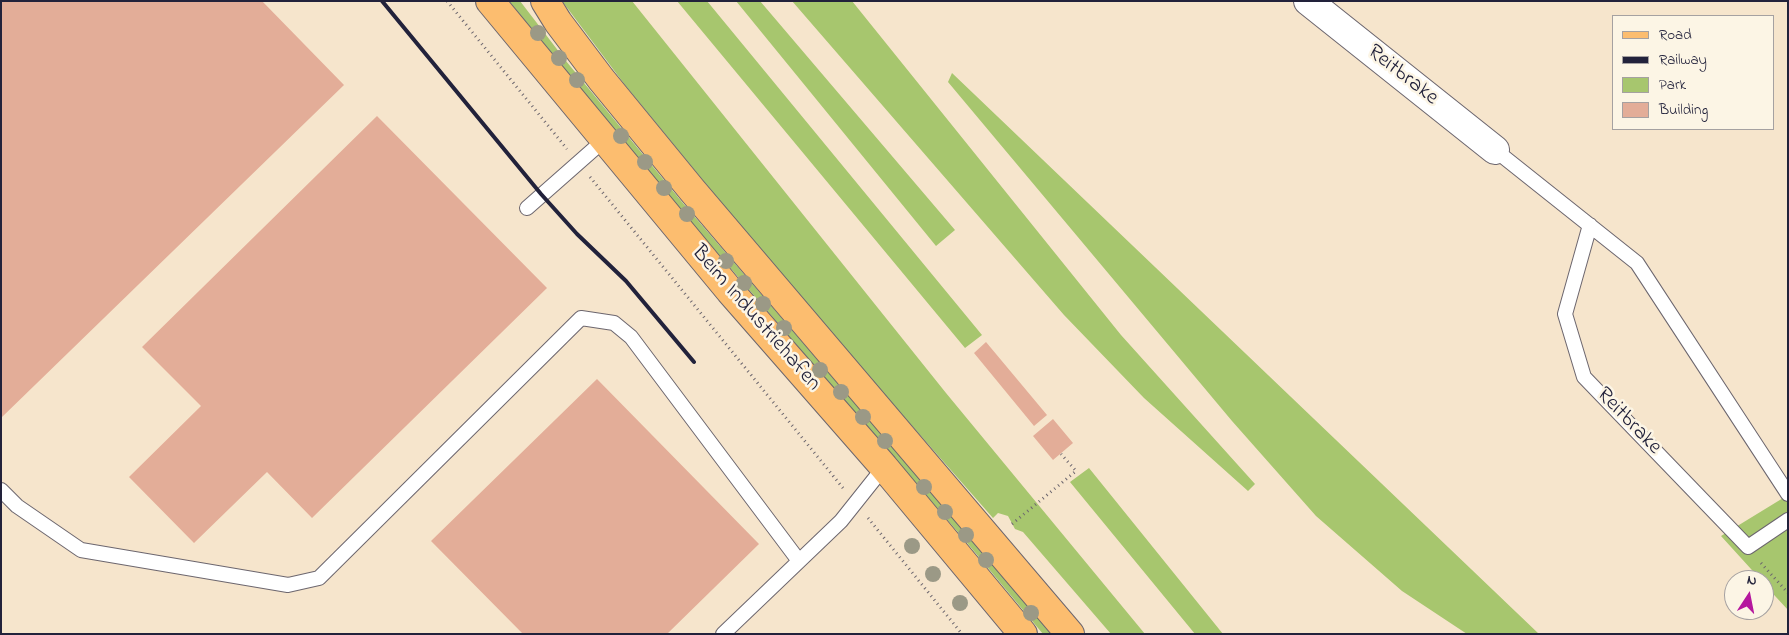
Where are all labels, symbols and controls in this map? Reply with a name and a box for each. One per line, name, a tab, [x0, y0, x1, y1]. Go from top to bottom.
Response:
legend	[1612, 15, 1774, 130]
text: Road	[1659, 24, 1692, 46]
street label: Reitbrake	[1361, 40, 1443, 112]
text: Railway	[1659, 49, 1707, 71]
text: Park	[1659, 74, 1686, 96]
text: Building	[1659, 99, 1708, 121]
street label: Beim Industriehafen	[684, 241, 826, 397]
street label: Reitbrake	[1590, 383, 1666, 461]
north arrow	[1724, 570, 1774, 620]
text: N	[1745, 570, 1758, 592]

